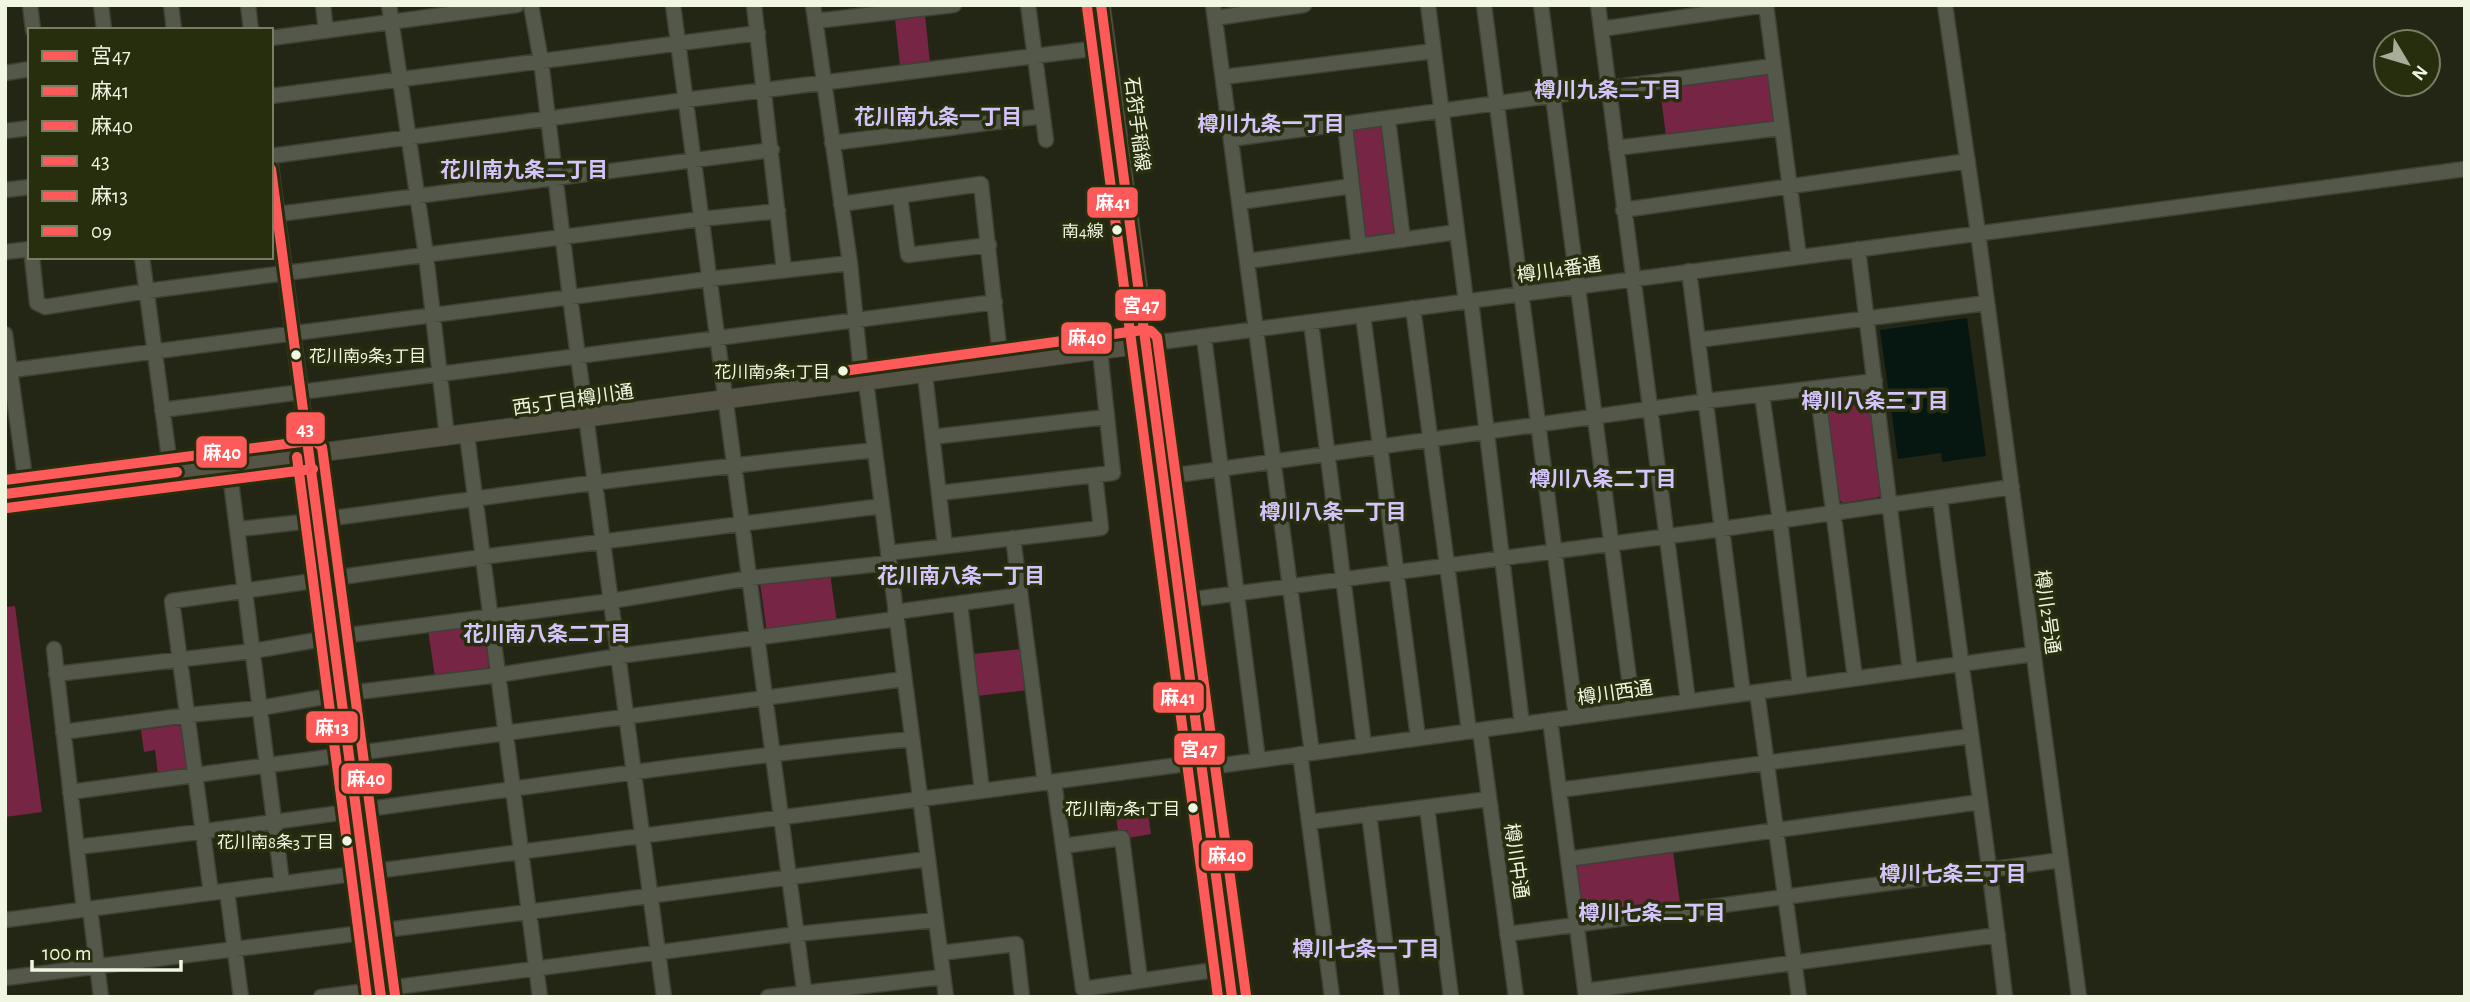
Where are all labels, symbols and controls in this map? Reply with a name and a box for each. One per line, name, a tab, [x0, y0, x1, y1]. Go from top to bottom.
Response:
legend	[28, 28, 273, 259]
north arrow	[2372, 28, 2442, 98]
text: 宮47	[91, 45, 131, 67]
text: N	[2408, 61, 2431, 84]
street label: 石狩手稲線	[1121, 76, 1154, 172]
district label: 樽川九条二丁目	[1535, 79, 1682, 101]
text: 麻41	[91, 80, 129, 102]
district label: 花川南九条一丁目	[854, 106, 1022, 128]
district label: 樽川九条一丁目	[1198, 113, 1345, 135]
text: 麻40	[91, 115, 133, 137]
text: 43	[91, 151, 110, 172]
district label: 花川南九条二丁目	[440, 159, 608, 181]
text: 麻13	[91, 185, 128, 207]
line badge: 麻41	[1086, 186, 1139, 219]
text: 麻41	[1095, 193, 1131, 213]
text: 09	[91, 221, 112, 242]
place label: 南4線	[1062, 222, 1104, 240]
marker: 南4線	[1110, 223, 1124, 237]
street label: 樽川4番通	[1516, 254, 1603, 286]
line badge: 宮47	[1114, 288, 1167, 322]
text: 宮47	[1123, 296, 1159, 316]
line badge: 麻40	[1060, 321, 1113, 355]
text: 麻40	[1068, 328, 1106, 348]
place label: 花川南9条3丁目	[309, 347, 426, 365]
marker: 花川南9条3丁目	[289, 348, 303, 362]
place label: 花川南9条1丁目	[714, 363, 830, 381]
marker: 花川南9条1丁目	[836, 364, 850, 378]
street label: 西5丁目樽川通	[511, 382, 635, 418]
district label: 樽川八条三丁目	[1802, 390, 1949, 412]
line badge: 43	[285, 411, 326, 445]
text: 43	[296, 420, 314, 439]
line badge: 麻40	[195, 435, 248, 469]
text: 麻40	[203, 443, 241, 463]
district label: 樽川八条二丁目	[1530, 468, 1677, 490]
district label: 樽川八条一丁目	[1260, 501, 1407, 523]
district label: 花川南八条一丁目	[877, 565, 1045, 587]
street label: 樽川2号通	[2031, 569, 2063, 655]
district label: 花川南八条二丁目	[463, 623, 631, 645]
street label: 樽川西通	[1576, 678, 1654, 708]
line badge: 麻41	[1152, 681, 1205, 714]
text: 麻41	[1160, 688, 1196, 708]
line badge: 麻13	[305, 710, 359, 744]
text: 麻13	[315, 718, 349, 738]
line badge: 宮47	[1173, 732, 1226, 766]
text: 宮47	[1181, 740, 1217, 760]
line badge: 麻40	[340, 762, 393, 795]
text: 麻40	[347, 769, 385, 789]
place label: 花川南7条1丁目	[1065, 800, 1180, 818]
marker: 花川南7条1丁目	[1186, 801, 1200, 815]
street label: 樽川中通	[1501, 822, 1531, 900]
place label: 花川南8条3丁目	[217, 833, 334, 851]
marker: 花川南8条3丁目	[340, 834, 354, 848]
line badge: 麻40	[1200, 839, 1254, 872]
text: 麻40	[1208, 846, 1246, 866]
district label: 樽川七条三丁目	[1880, 863, 2027, 885]
district label: 樽川七条二丁目	[1579, 902, 1726, 924]
scale bar	[32, 928, 180, 972]
district label: 樽川七条一丁目	[1293, 938, 1440, 960]
text: 100 m	[42, 943, 92, 964]

